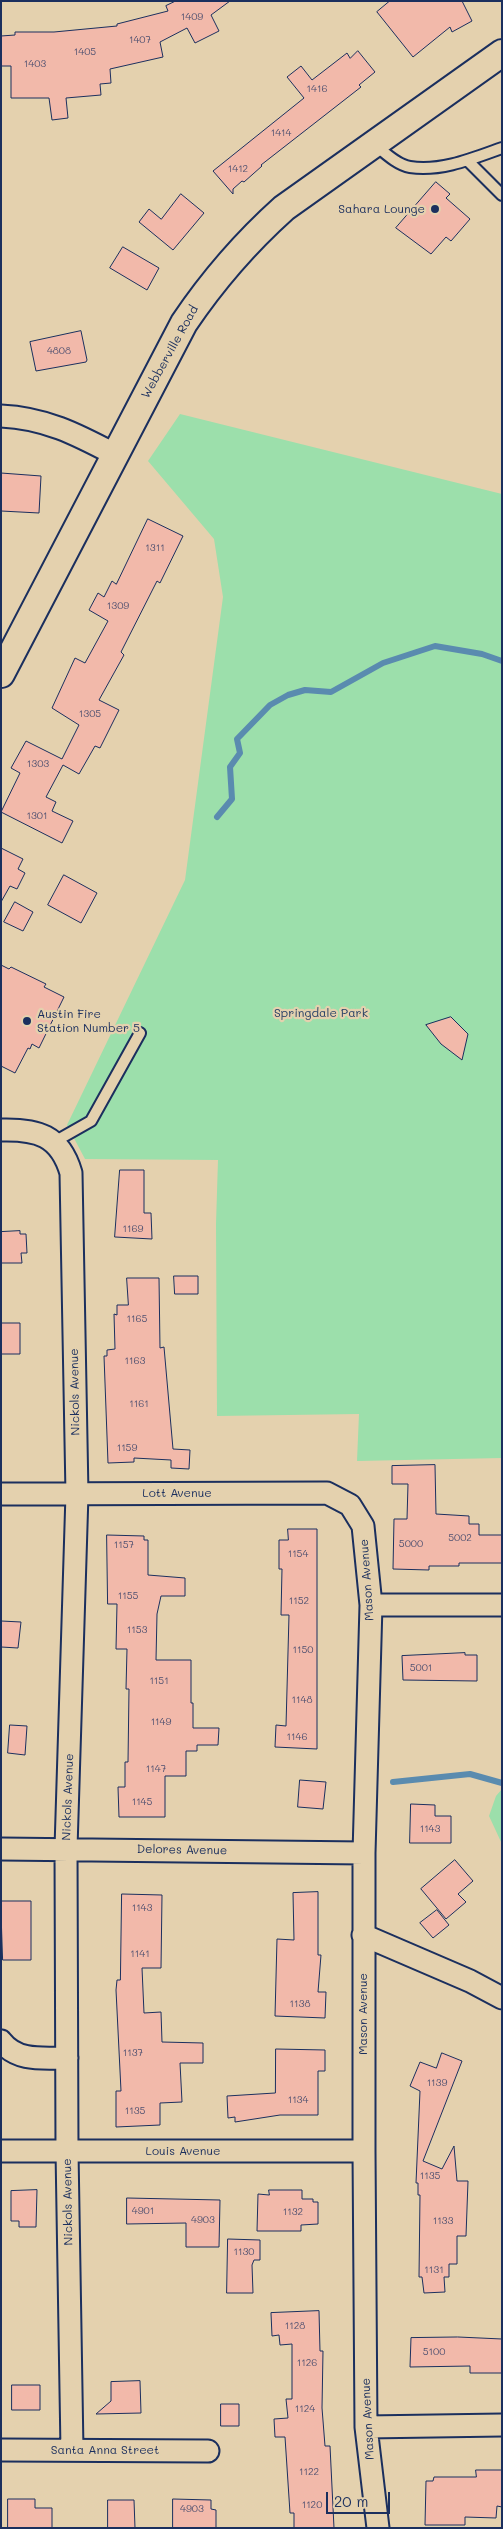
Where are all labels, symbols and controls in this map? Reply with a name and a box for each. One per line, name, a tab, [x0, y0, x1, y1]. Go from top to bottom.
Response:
house number: 1409	[181, 11, 203, 23]
house number: 1407	[129, 34, 151, 46]
house number: 1405	[74, 46, 96, 58]
house number: 1403	[24, 58, 46, 70]
house number: 1416	[307, 83, 327, 95]
house number: 1414	[271, 127, 291, 139]
house number: 1412	[228, 163, 248, 175]
place label: Sahara Lounge	[338, 202, 425, 216]
marker: Sahara Lounge	[429, 203, 441, 215]
street label: Webberville Road	[139, 303, 201, 401]
house number: 4808	[47, 345, 71, 357]
house number: 1311	[145, 542, 165, 554]
house number: 1309	[107, 600, 129, 612]
house number: 1305	[79, 708, 101, 720]
house number: 1303	[27, 758, 49, 770]
house number: 1301	[27, 810, 47, 822]
park label: Springdale Park	[274, 1006, 368, 1020]
place label: Austin Fire Station Number 5	[37, 1007, 140, 1035]
marker: Austin Fire Station Number 5	[21, 1015, 33, 1027]
house number: 1169	[123, 1223, 143, 1235]
house number: 1165	[127, 1313, 147, 1325]
street label: Nickols Avenue	[67, 1348, 83, 1436]
house number: 1163	[125, 1355, 145, 1367]
house number: 1161	[129, 1398, 149, 1410]
house number: 1159	[117, 1442, 137, 1454]
street label: Lott Avenue	[142, 1486, 212, 1500]
house number: 5002	[448, 1532, 472, 1544]
house number: 5000	[399, 1538, 423, 1550]
house number: 1157	[114, 1539, 134, 1551]
street label: Mason Avenue	[357, 1539, 377, 1621]
house number: 1154	[288, 1548, 308, 1560]
house number: 1155	[118, 1590, 138, 1602]
house number: 1152	[289, 1595, 309, 1607]
house number: 1153	[127, 1624, 147, 1636]
house number: 1150	[293, 1644, 313, 1656]
house number: 5001	[410, 1662, 432, 1674]
house number: 1151	[149, 1675, 169, 1687]
house number: 1148	[292, 1694, 312, 1706]
house number: 1149	[151, 1716, 171, 1728]
house number: 1146	[287, 1731, 307, 1743]
street label: Nickols Avenue	[59, 1753, 77, 1841]
house number: 1147	[146, 1763, 166, 1775]
house number: 1145	[132, 1796, 152, 1808]
house number: 1143	[420, 1823, 440, 1835]
street label: Delores Avenue	[137, 1842, 227, 1858]
house number: 1143	[132, 1902, 152, 1914]
house number: 1141	[130, 1948, 150, 1960]
street label: Mason Avenue	[356, 1973, 370, 2055]
house number: 1138	[290, 1998, 310, 2010]
house number: 1137	[123, 2047, 143, 2059]
house number: 1139	[427, 2077, 447, 2089]
house number: 1134	[288, 2094, 308, 2106]
house number: 1135	[125, 2105, 145, 2117]
street label: Louis Avenue	[146, 2144, 220, 2158]
street label: Nickols Avenue	[60, 2158, 76, 2246]
house number: 1135	[420, 2170, 440, 2182]
house number: 4901	[132, 2205, 154, 2217]
house number: 1132	[283, 2206, 303, 2218]
house number: 4903	[191, 2214, 215, 2226]
house number: 1133	[433, 2215, 453, 2227]
house number: 1130	[234, 2246, 254, 2258]
house number: 1131	[424, 2264, 444, 2276]
house number: 1128	[285, 2320, 305, 2332]
house number: 5100	[423, 2346, 445, 2358]
house number: 1126	[297, 2357, 317, 2369]
street label: Mason Avenue	[359, 2378, 377, 2460]
house number: 1124	[295, 2403, 315, 2415]
street label: Santa Anna Street	[51, 2443, 159, 2457]
house number: 1122	[299, 2466, 319, 2478]
scale bar	[328, 2482, 392, 2514]
text: 20 m	[334, 2491, 368, 2511]
house number: 1120	[302, 2499, 322, 2511]
house number: 4903	[180, 2503, 204, 2515]

